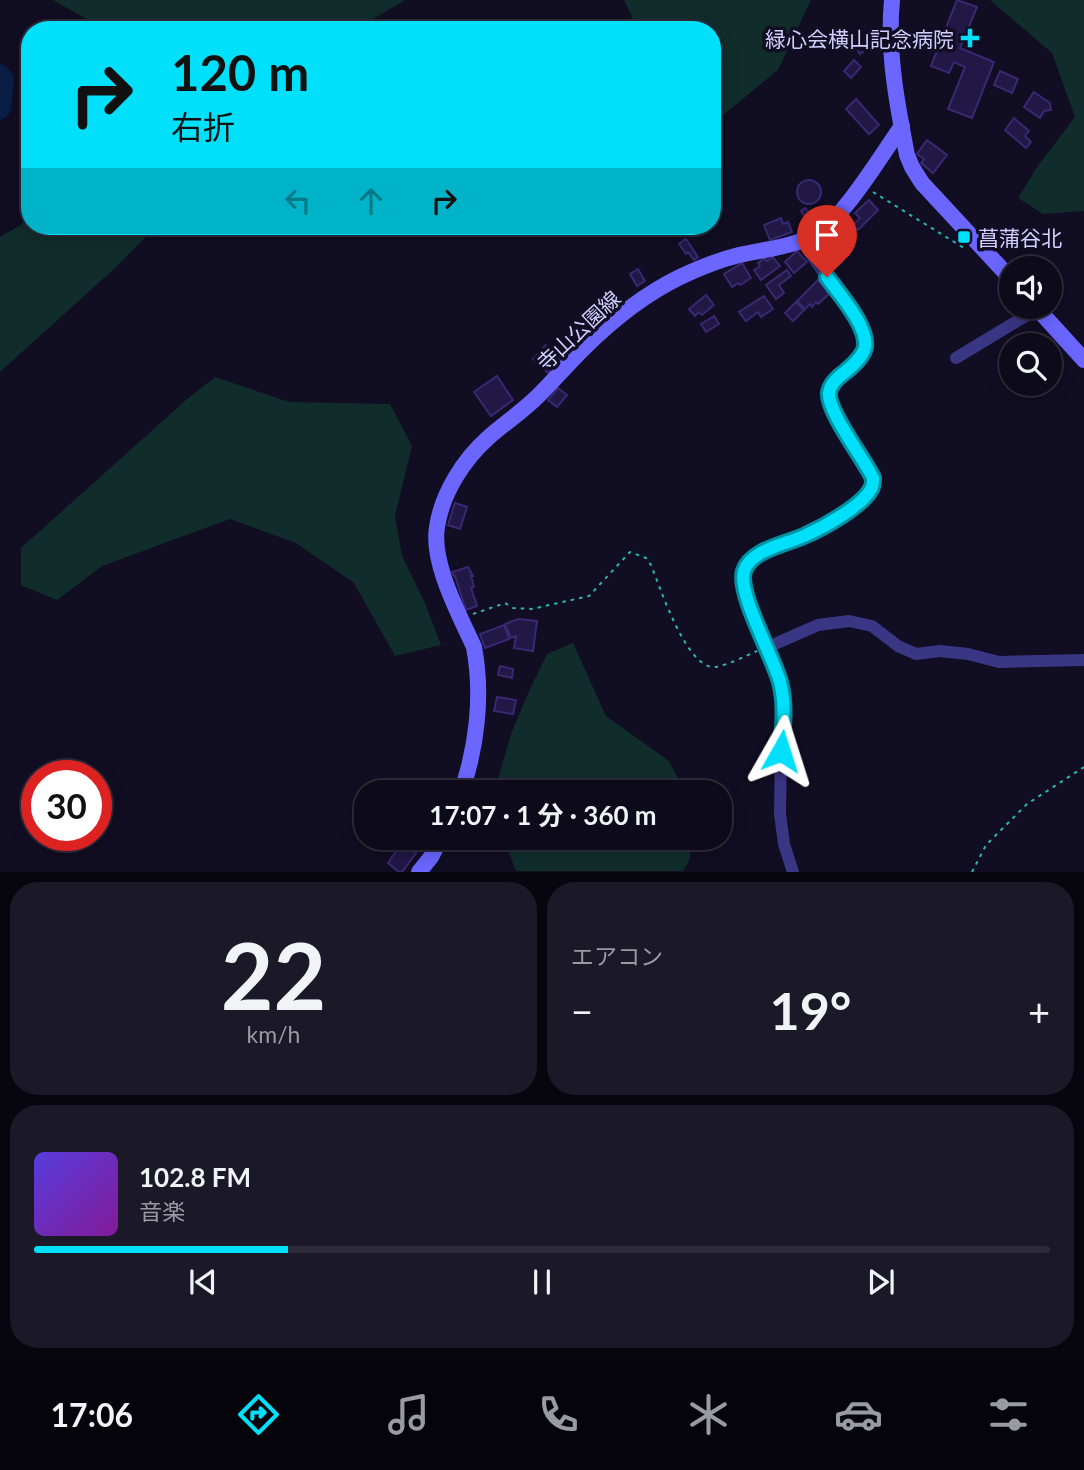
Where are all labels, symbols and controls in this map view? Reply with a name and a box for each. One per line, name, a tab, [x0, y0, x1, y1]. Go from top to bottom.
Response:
place label: 緑心会横山記念病院	[765, 26, 954, 51]
marker: 緑心会横山記念病院	[960, 28, 980, 48]
text: 120 m	[171, 43, 309, 101]
icon: right	[56, 49, 147, 140]
text: 右折	[171, 107, 235, 146]
icon: left	[279, 182, 317, 220]
icon: ahead	[352, 182, 390, 220]
icon: right	[425, 182, 463, 220]
pin	[797, 205, 857, 277]
icon: arrive	[808, 216, 846, 254]
place label: 菖蒲谷北	[978, 225, 1062, 250]
marker: 菖蒲谷北	[956, 229, 972, 245]
map controls	[999, 256, 1062, 396]
button: sound	[999, 256, 1062, 319]
street label: 寺山公園線	[531, 285, 625, 375]
button: search	[999, 333, 1062, 396]
position arrow	[744, 714, 818, 788]
speed limit sign: 30	[21, 760, 112, 851]
text: 17:07 · 1 分 · 360 m	[429, 799, 657, 831]
text: 22	[221, 920, 326, 1029]
text: エアコン	[571, 942, 663, 970]
text: 19°	[770, 979, 851, 1041]
text: −	[571, 988, 593, 1034]
text: +	[1028, 988, 1050, 1034]
text: km/h	[247, 1020, 300, 1048]
text: 102.8 FM	[139, 1161, 251, 1193]
text: 音楽	[139, 1197, 185, 1225]
icon: previous	[184, 1263, 222, 1301]
icon: pause	[523, 1263, 561, 1301]
icon: next	[862, 1263, 900, 1301]
icon: directions	[234, 1390, 283, 1439]
icon: music	[384, 1390, 433, 1439]
icon: phone	[534, 1390, 583, 1439]
icon: climate	[684, 1390, 733, 1439]
icon: car	[834, 1390, 883, 1439]
icon: filters	[984, 1390, 1033, 1439]
text: 17:06	[51, 1395, 133, 1434]

